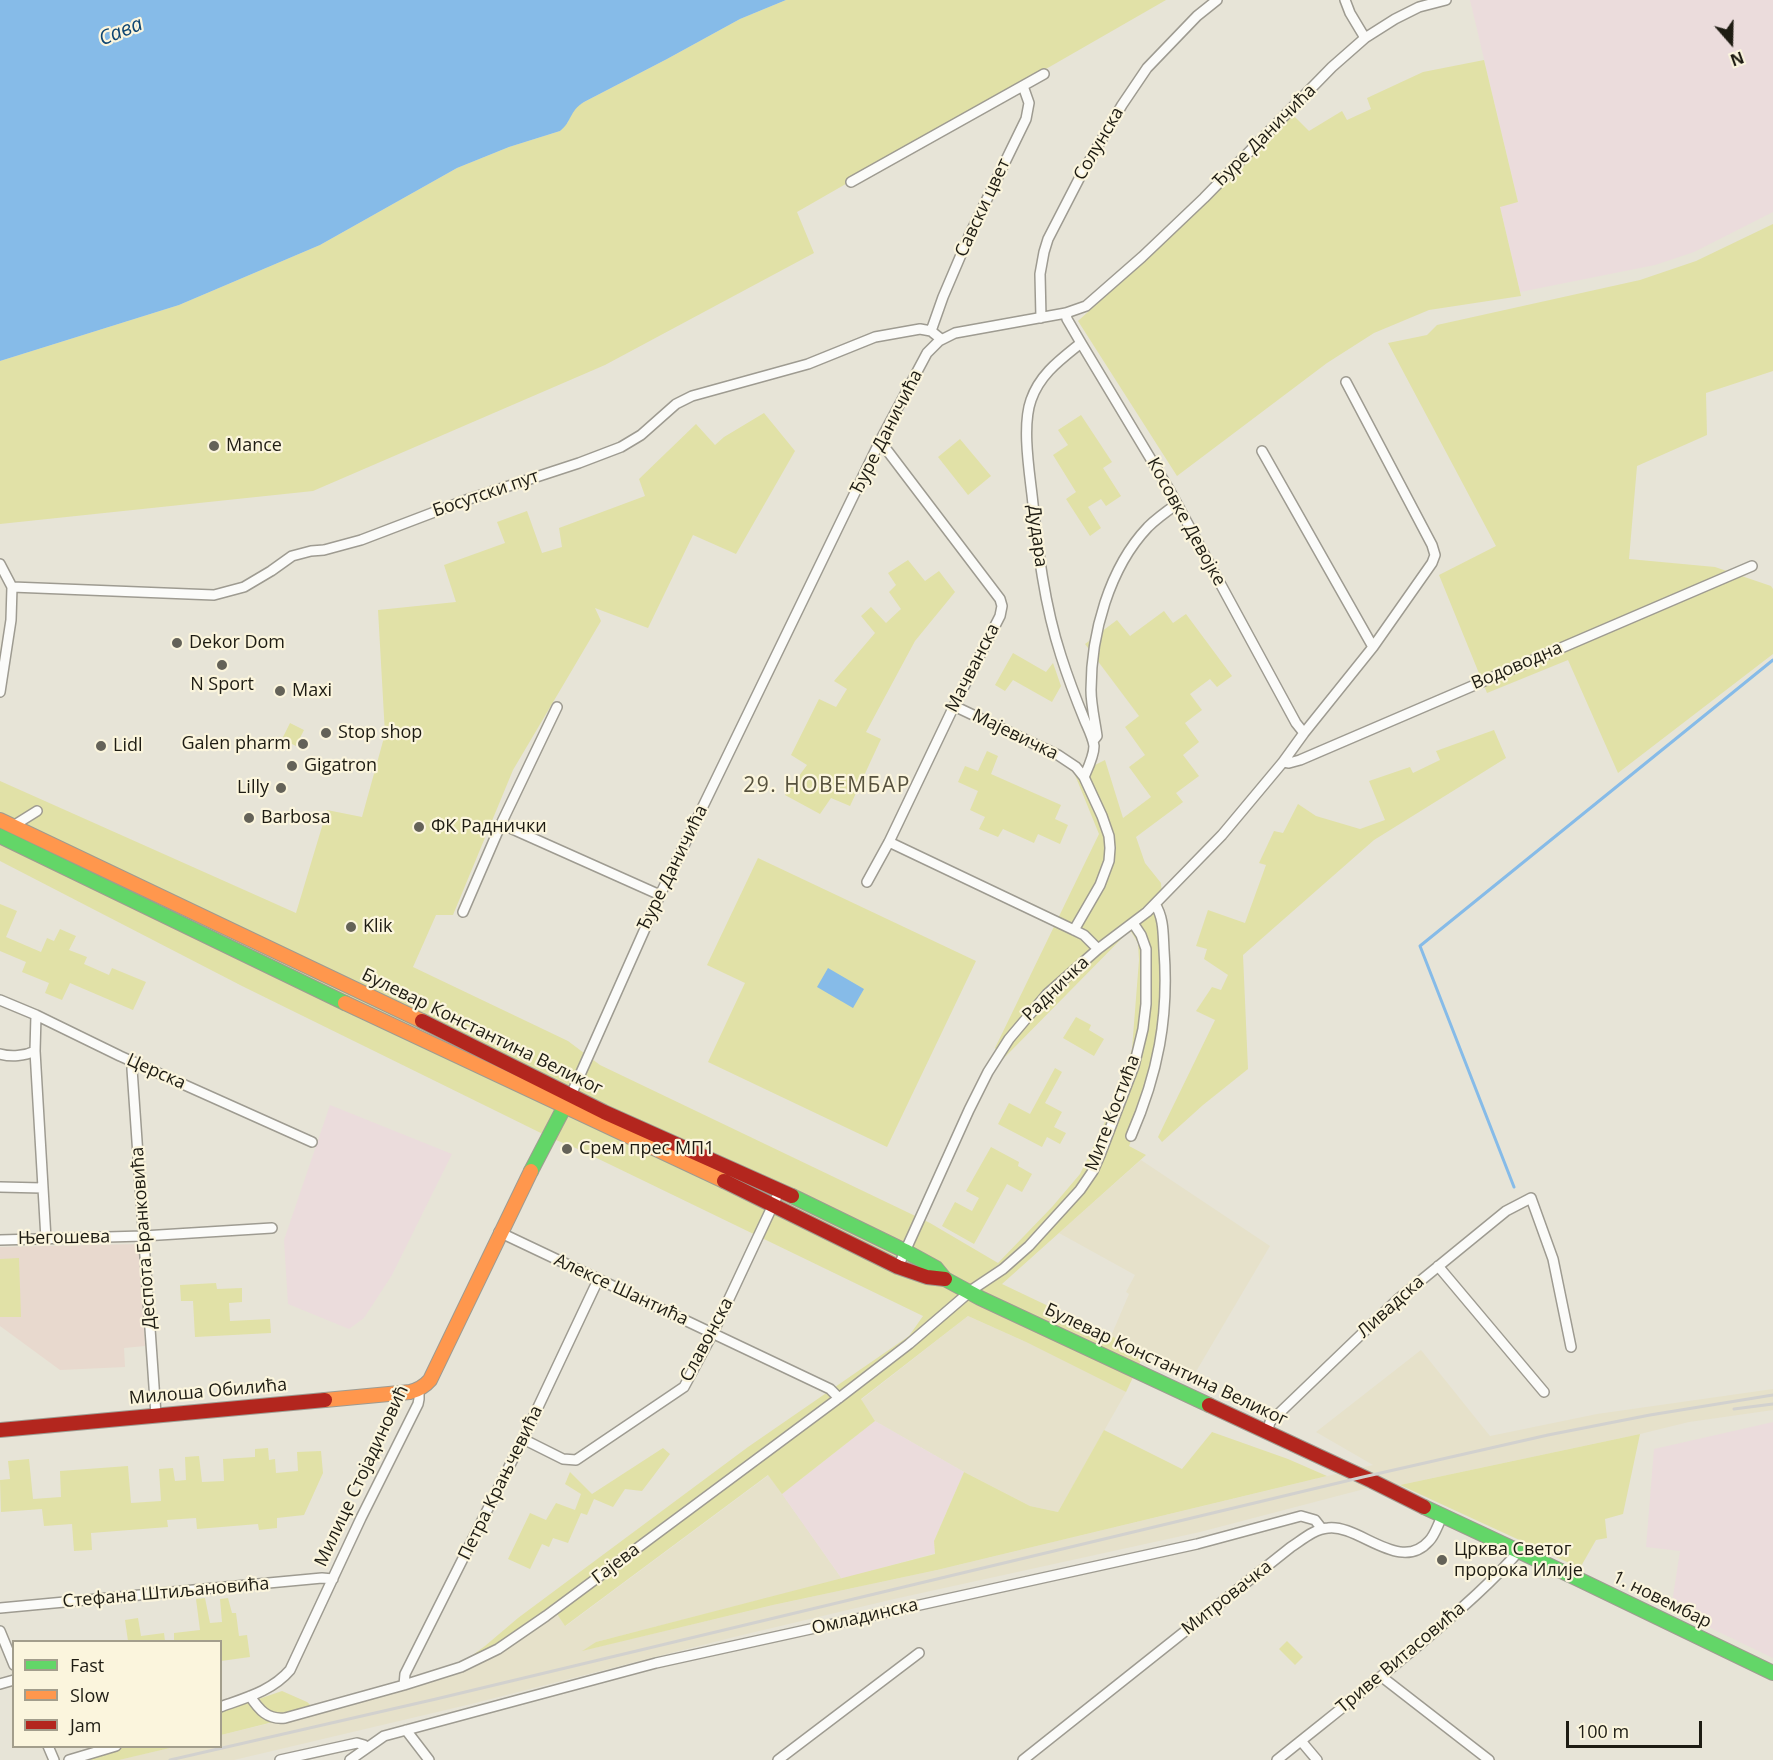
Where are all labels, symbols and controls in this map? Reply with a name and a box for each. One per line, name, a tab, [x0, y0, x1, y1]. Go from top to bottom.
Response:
water label: Сава	[96, 12, 146, 52]
north arrow	[1701, 12, 1761, 72]
text: N	[1727, 46, 1747, 71]
street label: Ђуре Даничића	[1209, 80, 1321, 192]
street label: Солунска	[1069, 104, 1129, 184]
street label: Савски цвет	[951, 155, 1015, 261]
street label: Ђуре Даничића	[846, 366, 928, 498]
place label: Mance	[226, 435, 282, 457]
marker: Mance	[207, 439, 221, 453]
street label: Косовке Девојке	[1142, 454, 1230, 590]
street label: Босутски пут	[430, 466, 542, 522]
street label: Дудара	[1022, 504, 1052, 568]
street label: Мачванска	[941, 620, 1005, 716]
place label: Dekor Dom	[189, 632, 285, 654]
marker: Dekor Dom	[170, 636, 184, 650]
street label: Водоводна	[1468, 637, 1566, 695]
marker: N Sport	[215, 658, 229, 672]
place label: N Sport	[190, 674, 254, 696]
place label: Maxi	[292, 680, 332, 702]
marker: Maxi	[273, 684, 287, 698]
street label: Мајевичка	[969, 705, 1061, 765]
place label: Stop shop	[338, 722, 422, 744]
marker: Stop shop	[319, 726, 333, 740]
place label: Galen pharm	[181, 733, 291, 755]
place label: Lidl	[113, 735, 142, 757]
marker: Galen pharm	[296, 737, 310, 751]
marker: Lidl	[94, 739, 108, 753]
place label: Gigatron	[304, 755, 377, 777]
marker: Gigatron	[285, 759, 299, 773]
district label: 29. НОВЕМБАР	[743, 773, 911, 799]
place label: Lilly	[237, 777, 269, 799]
marker: Lilly	[274, 781, 288, 795]
street label: Ђуре Даничића	[633, 802, 713, 934]
place label: Barbosa	[261, 807, 330, 829]
marker: Barbosa	[242, 811, 256, 825]
place label: ФК Раднички	[431, 816, 547, 838]
marker: ФК Раднички	[412, 820, 426, 834]
place label: Klik	[363, 916, 393, 938]
marker: Klik	[344, 920, 358, 934]
street label: Радничка	[1018, 952, 1094, 1026]
street label: Булевар Константина Великог	[358, 964, 606, 1100]
street label: Церска	[123, 1049, 189, 1095]
street label: Мите Костића	[1081, 1052, 1145, 1174]
place label: Срем прес МП1	[579, 1138, 715, 1160]
marker: Срем прес МП1	[560, 1142, 574, 1156]
street label: Деспота Бранковића	[127, 1146, 161, 1330]
street label: Његошева	[18, 1226, 110, 1250]
street label: Алексе Шантића	[551, 1249, 691, 1331]
street label: Ливадска	[1353, 1271, 1429, 1343]
street label: Славонска	[676, 1294, 738, 1386]
street label: Булевар Константина Великог	[1041, 1299, 1291, 1431]
street label: Милоша Обилића	[128, 1374, 288, 1410]
street label: Милице Стојадиновић	[310, 1382, 414, 1570]
street label: Петра Крањчевића	[454, 1402, 548, 1564]
street label: Гајева	[588, 1539, 644, 1589]
place label: Црква Светог пророка Илије	[1454, 1539, 1583, 1582]
marker: Црква Светог пророка Илије	[1435, 1553, 1449, 1567]
street label: Митровачка	[1178, 1556, 1276, 1640]
street label: 1. новембар	[1609, 1567, 1715, 1633]
street label: Стефана Штиљановића	[62, 1573, 270, 1613]
street label: Омладинска	[810, 1594, 920, 1640]
street label: Триве Витасовића	[1332, 1598, 1470, 1718]
legend	[12, 1640, 222, 1748]
text: Fast	[70, 1653, 104, 1677]
text: Slow	[70, 1683, 109, 1707]
scale bar	[1569, 1709, 1706, 1747]
text: Jam	[70, 1713, 102, 1737]
text: 100 m	[1577, 1719, 1629, 1743]

